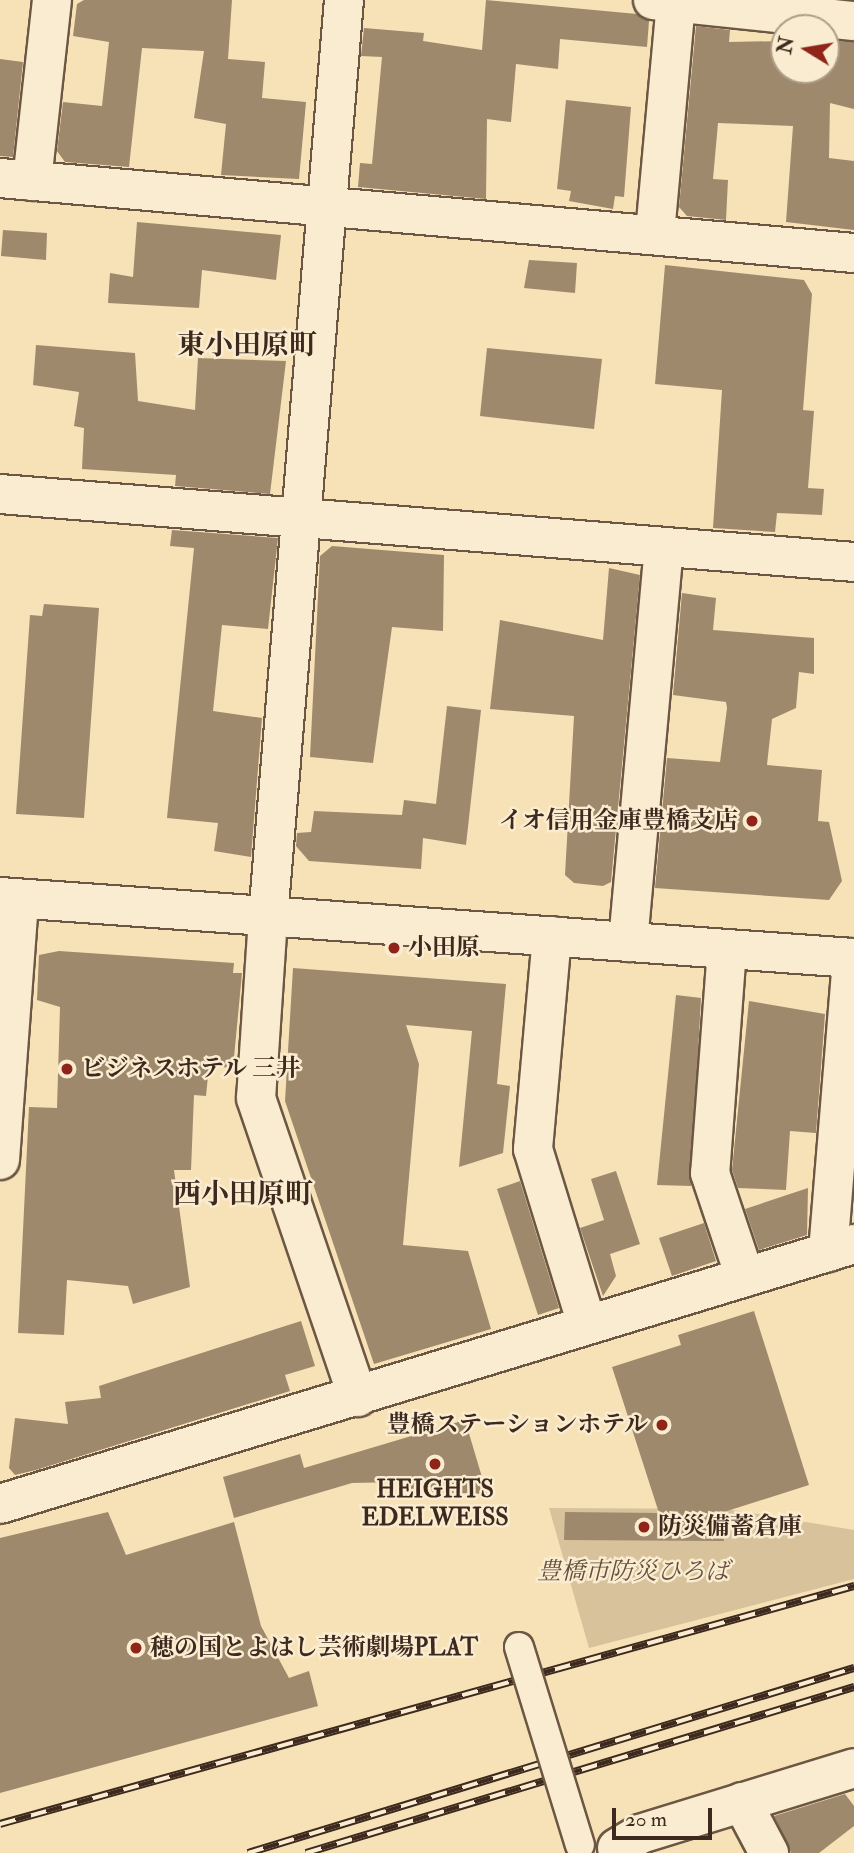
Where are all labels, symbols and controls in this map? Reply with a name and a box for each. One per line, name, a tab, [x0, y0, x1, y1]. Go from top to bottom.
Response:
north arrow	[770, 14, 840, 84]
text: N	[773, 35, 800, 56]
district label: 東小田原町	[177, 329, 317, 363]
place label: イオ信用金庫豊橋支店	[498, 807, 738, 835]
marker: イオ信用金庫豊橋支店	[744, 813, 760, 829]
place label: 小田原	[408, 934, 480, 962]
marker: 小田原	[386, 940, 402, 956]
place label: ビジネスホテル 三井	[81, 1055, 302, 1083]
marker: ビジネスホテル 三井	[59, 1061, 75, 1077]
district label: 西小田原町	[173, 1178, 313, 1212]
place label: 豊橋ステーションホテル	[384, 1411, 648, 1439]
marker: 豊橋ステーションホテル	[654, 1417, 670, 1433]
marker: HEIGHTS EDELWEISS	[427, 1456, 443, 1472]
place label: HEIGHTS EDELWEISS	[361, 1476, 509, 1532]
place label: 防災備蓄倉庫	[658, 1513, 802, 1541]
marker: 防災備蓄倉庫	[636, 1519, 652, 1535]
park label: 豊橋市防災ひろば	[537, 1558, 729, 1586]
place label: 穂の国とよはし芸術劇場PLAT	[150, 1634, 478, 1662]
marker: 穂の国とよはし芸術劇場PLAT	[128, 1640, 144, 1656]
scale bar	[616, 1794, 716, 1838]
text: 20 m	[625, 1806, 667, 1833]

